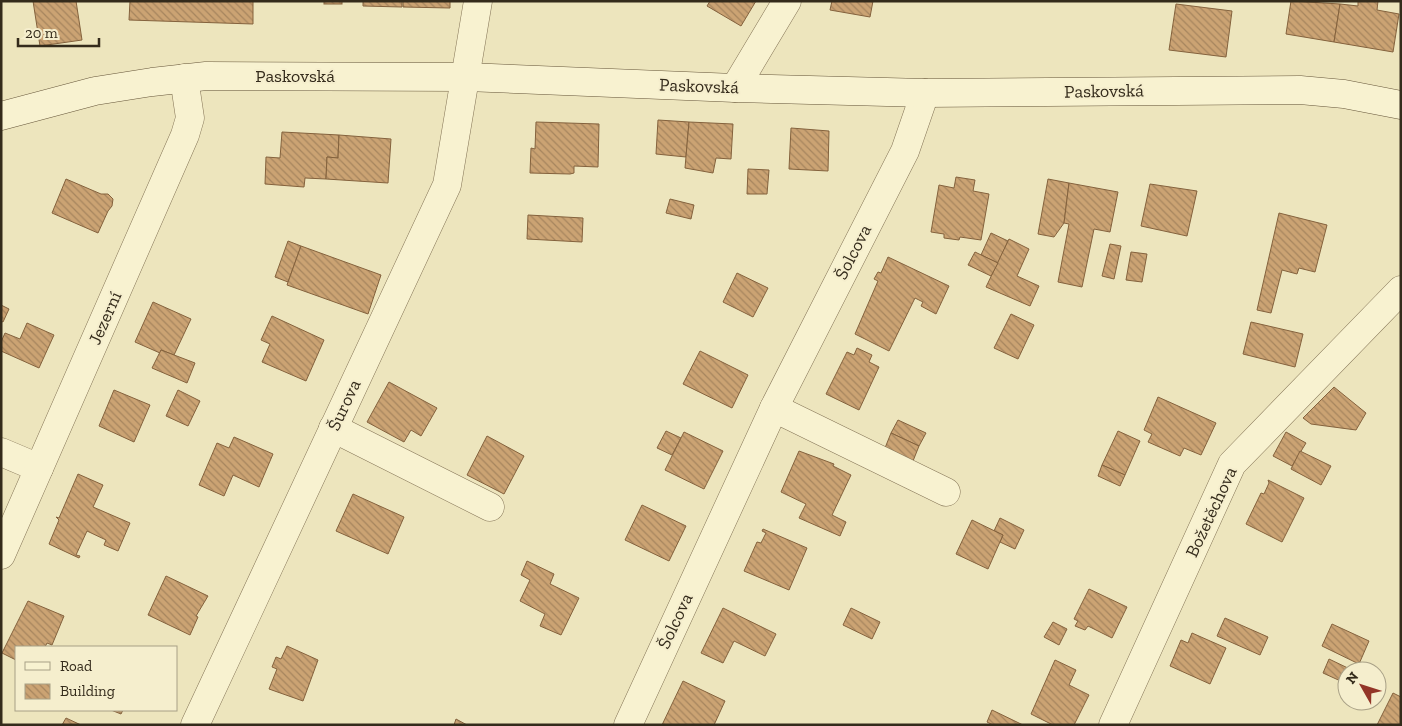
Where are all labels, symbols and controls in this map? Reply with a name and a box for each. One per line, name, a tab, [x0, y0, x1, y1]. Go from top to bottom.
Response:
scale bar	[18, 15, 99, 47]
text: 20 m	[25, 24, 58, 42]
street label: Paskovská	[255, 65, 335, 87]
street label: Paskovská	[659, 74, 740, 98]
street label: Paskovská	[1064, 79, 1144, 103]
street label: Šolcova	[830, 221, 876, 283]
street label: Jezerní	[84, 288, 126, 348]
street label: Šurova	[323, 376, 366, 434]
street label: Božetěchova	[1180, 463, 1242, 561]
street label: Šolcova	[653, 589, 698, 652]
legend	[15, 646, 178, 711]
text: Road	[60, 657, 93, 675]
north arrow	[1337, 661, 1387, 711]
text: N	[1342, 668, 1362, 688]
text: Building	[60, 682, 115, 700]

